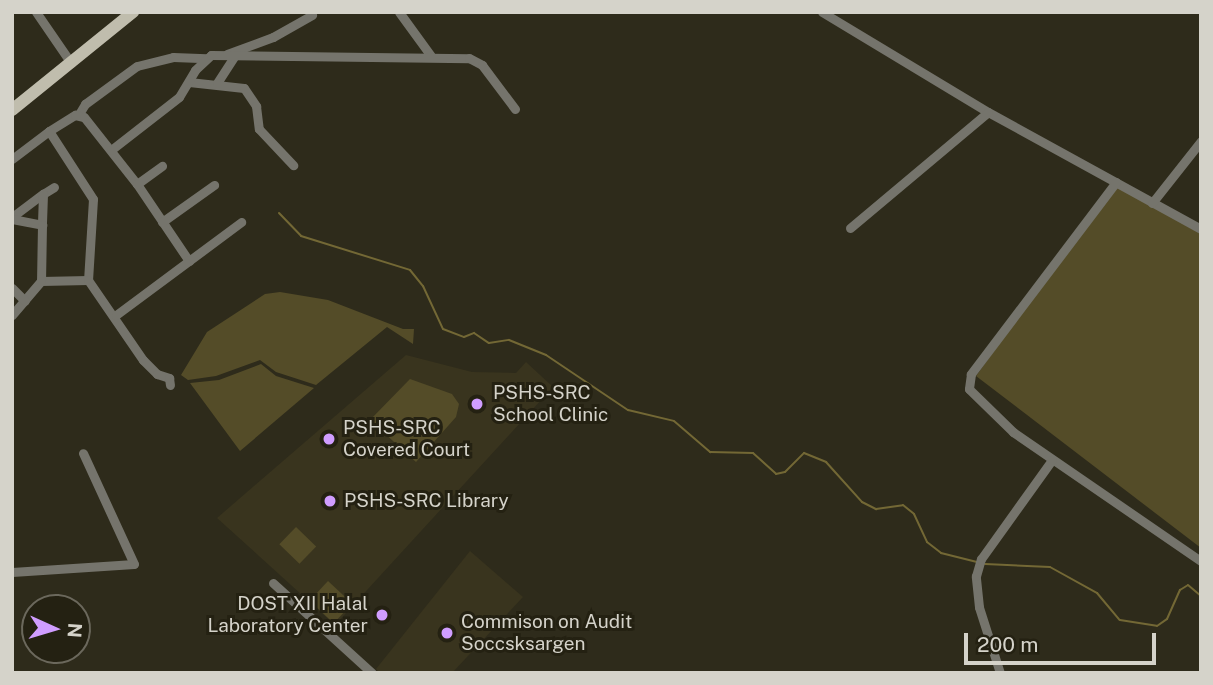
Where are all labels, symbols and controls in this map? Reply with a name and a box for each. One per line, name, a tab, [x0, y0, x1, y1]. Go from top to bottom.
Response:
place label: PSHS-SRC School Clinic	[493, 382, 608, 426]
marker: PSHS-SRC School Clinic	[467, 394, 487, 414]
place label: PSHS-SRC Covered Court	[343, 417, 470, 461]
marker: PSHS-SRC Covered Court	[321, 431, 337, 447]
place label: PSHS-SRC Library	[344, 490, 509, 512]
marker: PSHS-SRC Library	[322, 493, 338, 509]
place label: DOST XII Halal Laboratory Center	[208, 593, 368, 637]
north arrow	[21, 594, 91, 664]
marker: DOST XII Halal Laboratory Center	[374, 607, 390, 623]
place label: Commison on Audit Soccsksargen	[461, 611, 633, 655]
scale bar	[968, 618, 1160, 662]
text: N	[63, 622, 86, 638]
marker: Commison on Audit Soccsksargen	[439, 625, 455, 641]
text: 200 m	[977, 632, 1038, 657]

